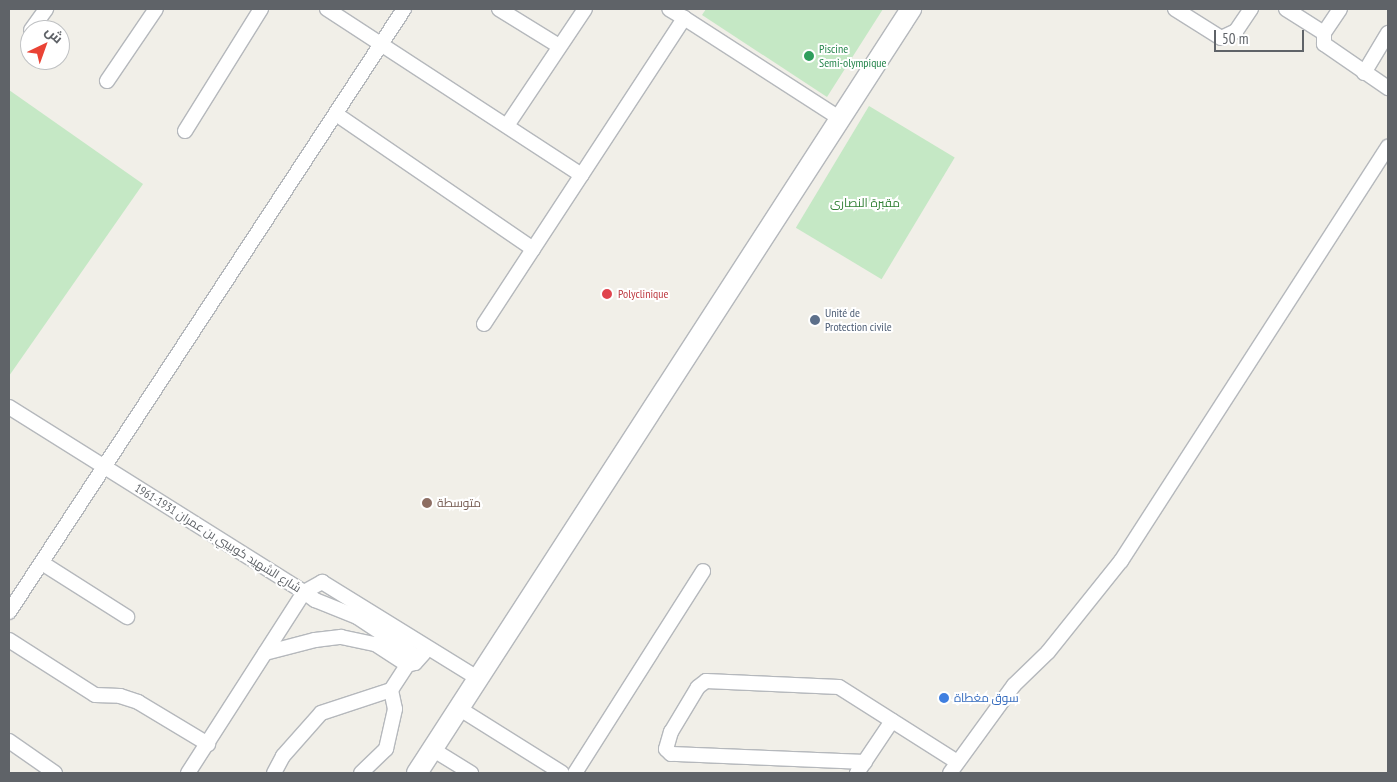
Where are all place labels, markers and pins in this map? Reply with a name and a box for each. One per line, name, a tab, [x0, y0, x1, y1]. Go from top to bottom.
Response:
place label: Piscine Semi-olympique	[819, 42, 886, 70]
marker: Piscine Semi-olympique	[803, 50, 815, 62]
marker: Polyclinique	[600, 287, 614, 301]
place label: Polyclinique	[618, 287, 668, 301]
place label: Unité de Protection civile	[825, 306, 892, 334]
marker: Unité de Protection civile	[809, 314, 821, 326]
place label: متوسطة	[437, 496, 481, 510]
marker: متوسطة	[421, 497, 433, 509]
place label: سوق مغطاة	[954, 691, 1019, 705]
marker: سوق مغطاة	[938, 692, 950, 704]

